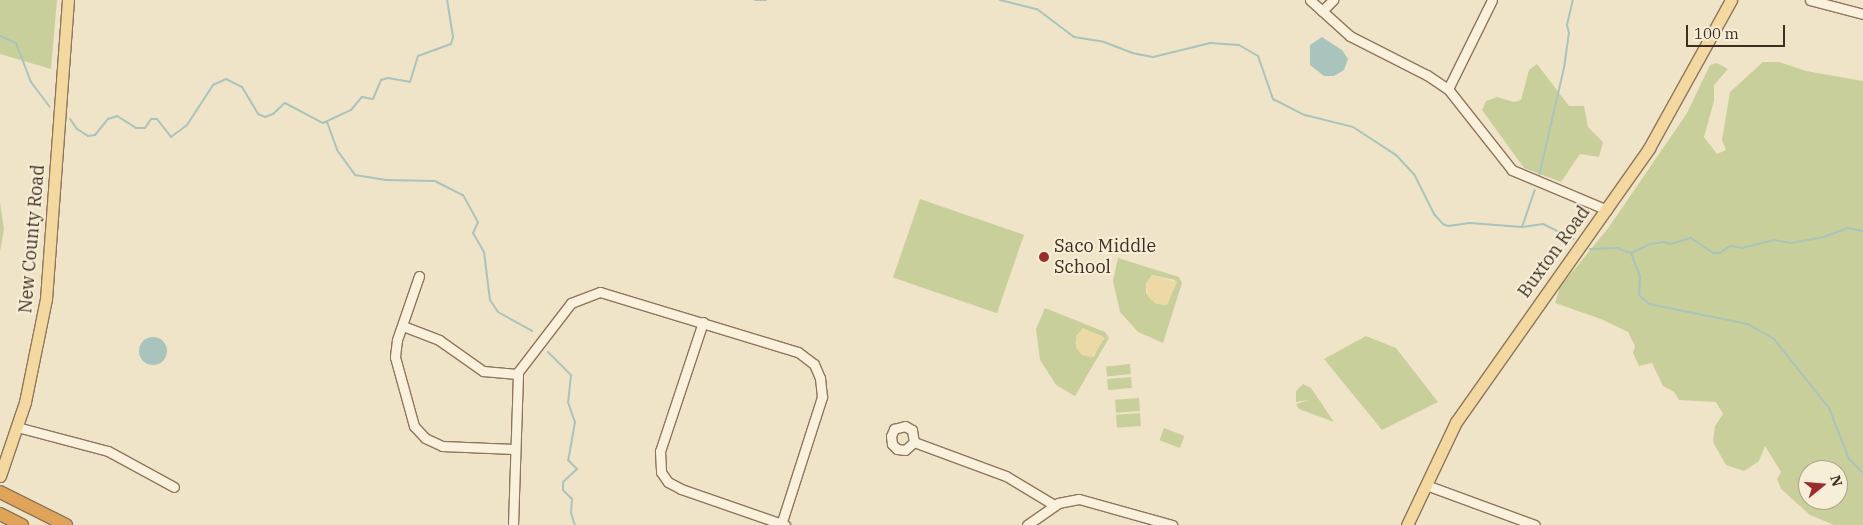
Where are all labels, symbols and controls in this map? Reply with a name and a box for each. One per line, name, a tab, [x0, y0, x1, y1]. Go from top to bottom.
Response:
scale bar	[1688, 15, 1787, 47]
text: 100 m	[1694, 24, 1739, 43]
street label: New County Road	[15, 164, 49, 314]
street label: Buxton Road	[1513, 202, 1595, 302]
place label: Saco Middle School	[1054, 236, 1156, 278]
marker: Saco Middle School	[1038, 251, 1050, 263]
north arrow	[1798, 460, 1848, 510]
text: N	[1826, 473, 1847, 489]

